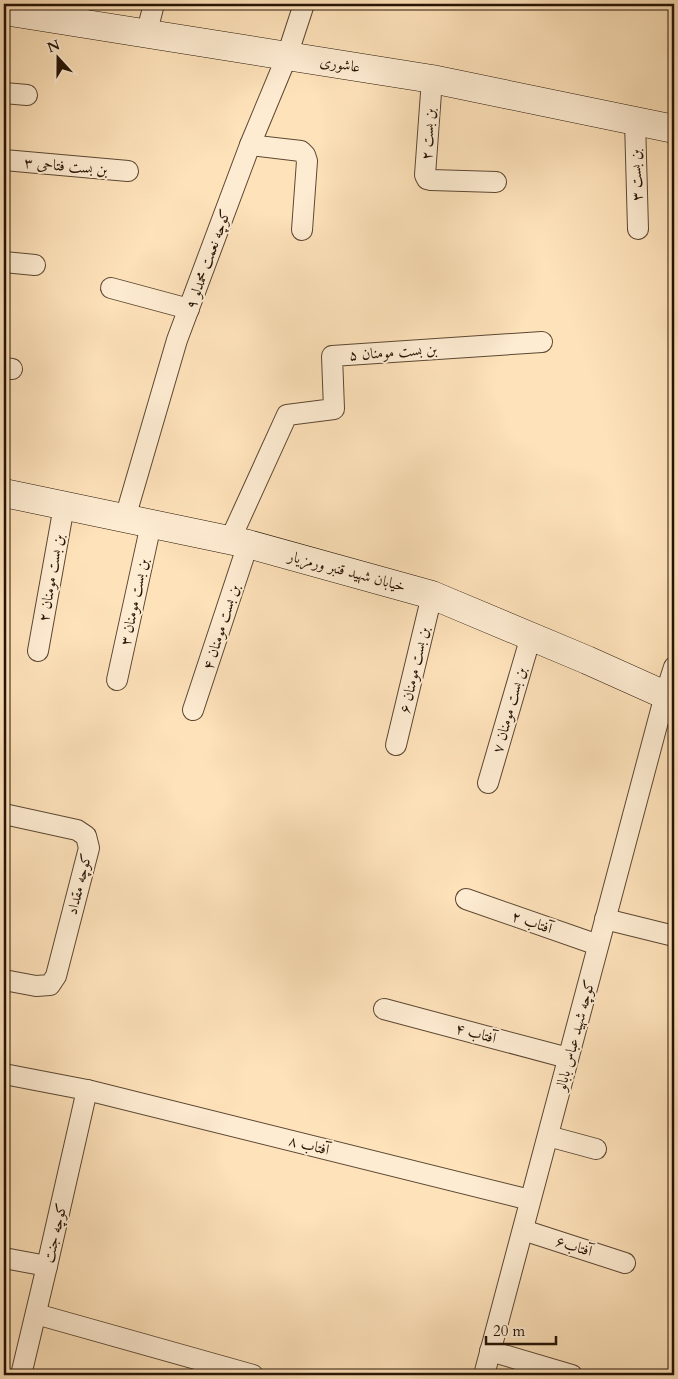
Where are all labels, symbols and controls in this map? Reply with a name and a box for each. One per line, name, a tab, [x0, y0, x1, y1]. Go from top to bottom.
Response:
north arrow	[32, 32, 82, 82]
text: N	[44, 35, 63, 57]
street label: عاشوری	[318, 51, 362, 77]
street label: ۲ بن بست	[416, 107, 440, 161]
street label: ۳ بن بست	[625, 148, 647, 201]
street label: بن بست فتاحی ۳	[23, 152, 109, 180]
street label: کوچه نعمت محمدلو ۹	[181, 206, 236, 312]
street label: ۵ بن بست مومنان	[348, 339, 438, 365]
street label: ۲ بن بست مومنان	[33, 532, 69, 623]
street label: خیابان شهید قنبر ورمزیار	[284, 545, 408, 597]
street label: ۳ بن بست مومنان	[115, 556, 153, 647]
street label: ۴ بن بست مومنان	[198, 582, 244, 672]
street label: ۶ بن بست مومنان	[394, 624, 434, 715]
street label: ۷ بن بست مومنان	[487, 664, 531, 755]
street label: کوچه مقداد	[62, 851, 97, 917]
street label: آفتاب ۲	[509, 906, 557, 939]
street label: کوچه شهید عباس بابالو	[550, 977, 600, 1095]
street label: آفتاب ۴	[453, 1018, 500, 1048]
street label: آفتاب ۸	[286, 1130, 333, 1160]
street label: کوچه جنت	[38, 1201, 73, 1265]
street label: آفتاب۶	[553, 1231, 596, 1262]
scale bar	[486, 1314, 556, 1346]
text: 20 m	[493, 1321, 525, 1341]

